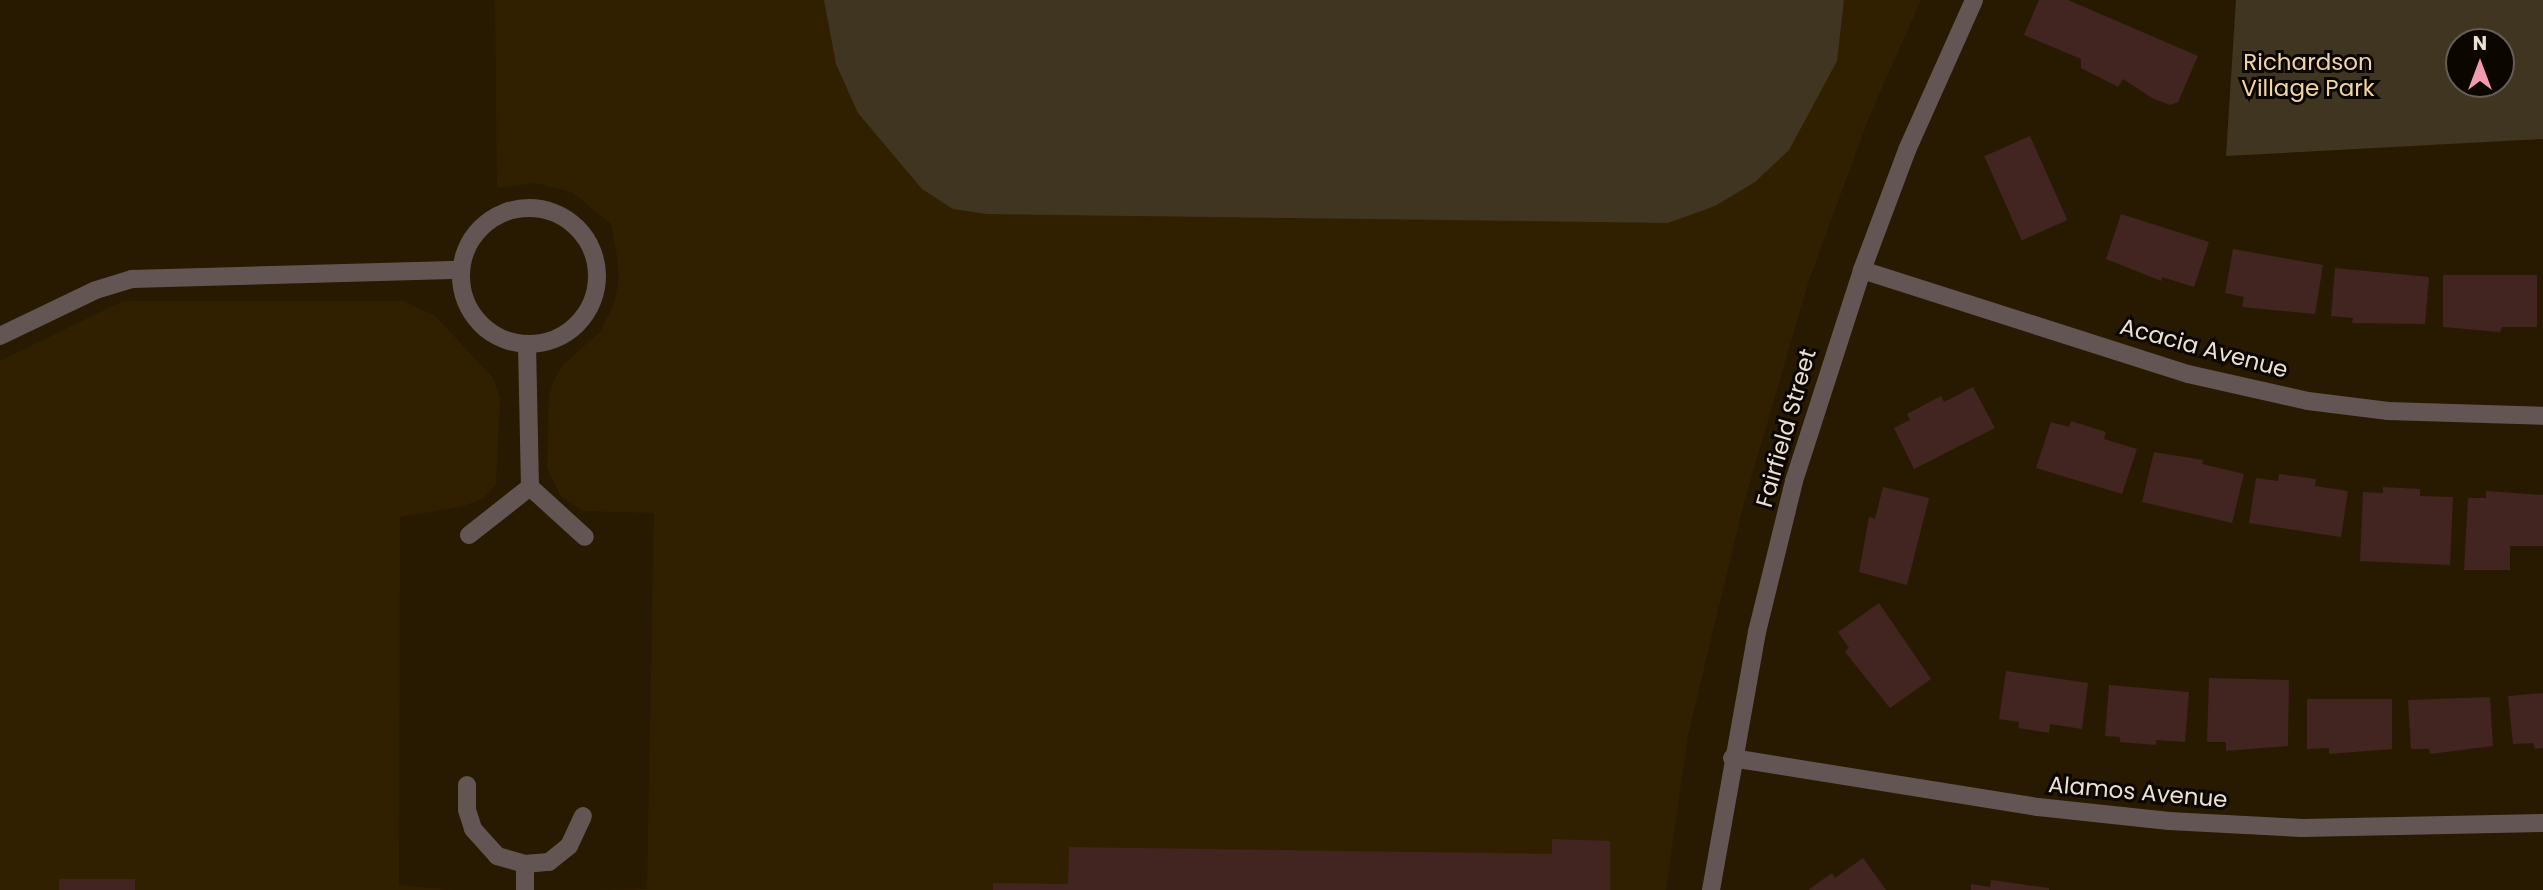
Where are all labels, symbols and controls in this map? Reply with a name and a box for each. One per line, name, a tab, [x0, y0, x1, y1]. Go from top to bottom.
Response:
north arrow	[2445, 28, 2515, 98]
text: N	[2473, 30, 2487, 57]
park label: Richardson Village Park	[2241, 48, 2375, 102]
street label: Acacia Avenue	[2117, 312, 2291, 384]
street label: Fairfield Street	[1750, 346, 1822, 510]
street label: Alamos Avenue	[2047, 770, 2229, 814]

